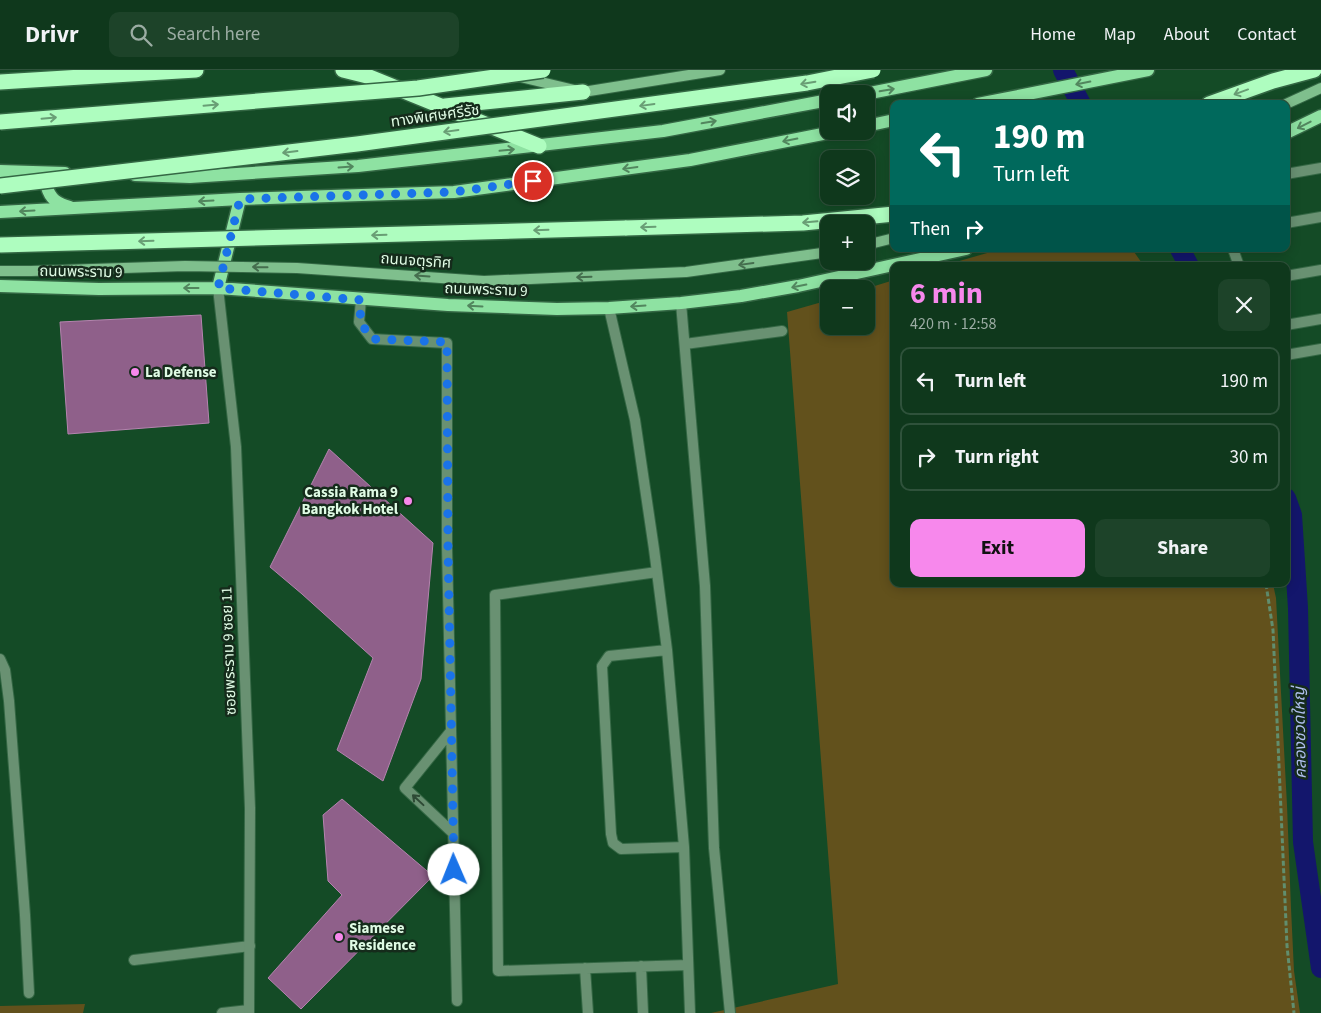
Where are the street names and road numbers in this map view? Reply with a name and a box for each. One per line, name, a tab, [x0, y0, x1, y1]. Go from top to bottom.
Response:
street label: ทางพิเศษศรีรัช	[389, 99, 481, 133]
street label: ถนนจตุรทิศ	[380, 248, 452, 274]
street label: ถนนพระราม 9	[39, 261, 123, 283]
street label: ถนนพระราม 9	[444, 278, 528, 302]
street label: ซอยพระราม 9 ซอย 11	[216, 586, 242, 716]

